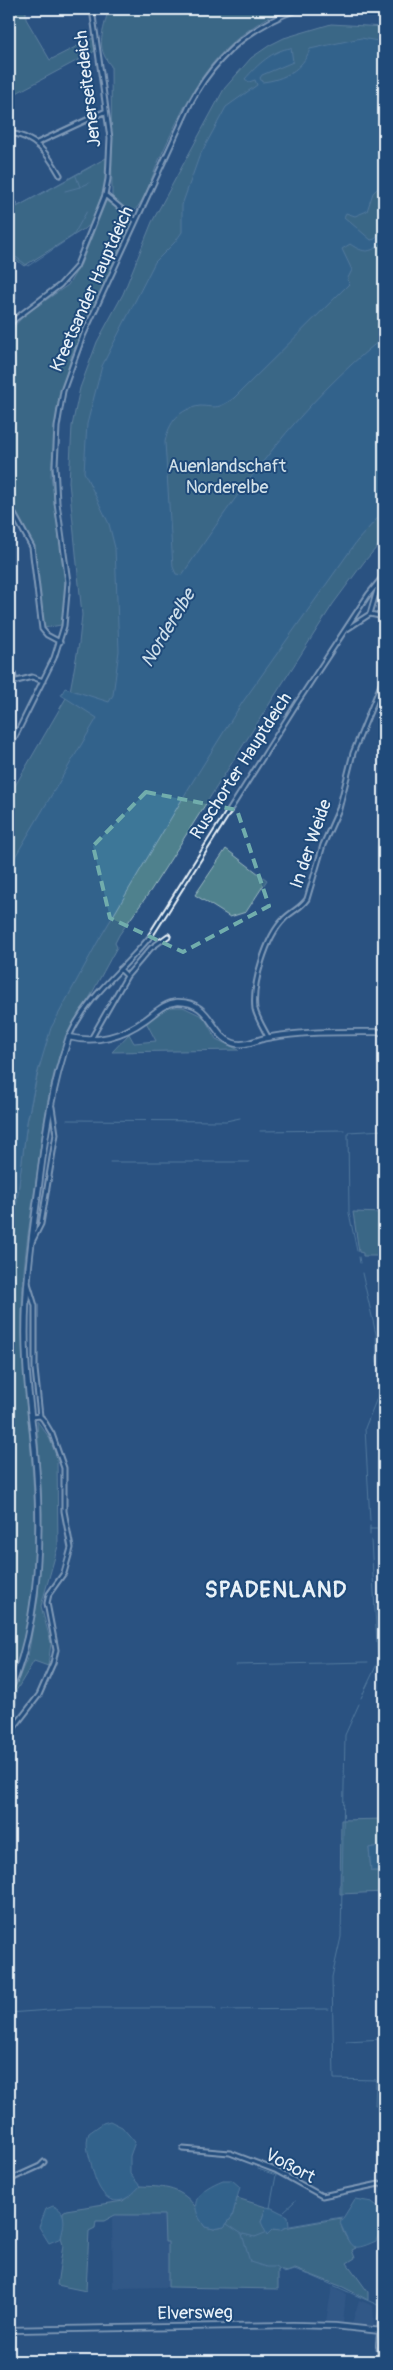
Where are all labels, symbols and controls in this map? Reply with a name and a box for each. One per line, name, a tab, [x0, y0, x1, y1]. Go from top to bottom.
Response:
street label: Jenerseitedeich	[69, 29, 107, 149]
street label: Kreetsander Hauptdeich	[45, 203, 139, 375]
park label: Auenlandschaft Norderelbe	[168, 455, 287, 499]
water label: Norderelbe	[135, 583, 202, 672]
street label: Ruschorter Hauptdeich	[185, 688, 297, 844]
street label: In der Weide	[285, 796, 337, 892]
district label: SPADENLAND	[205, 1576, 347, 1604]
street label: Voßort	[261, 2143, 320, 2189]
street label: Elversweg	[157, 2301, 233, 2325]

